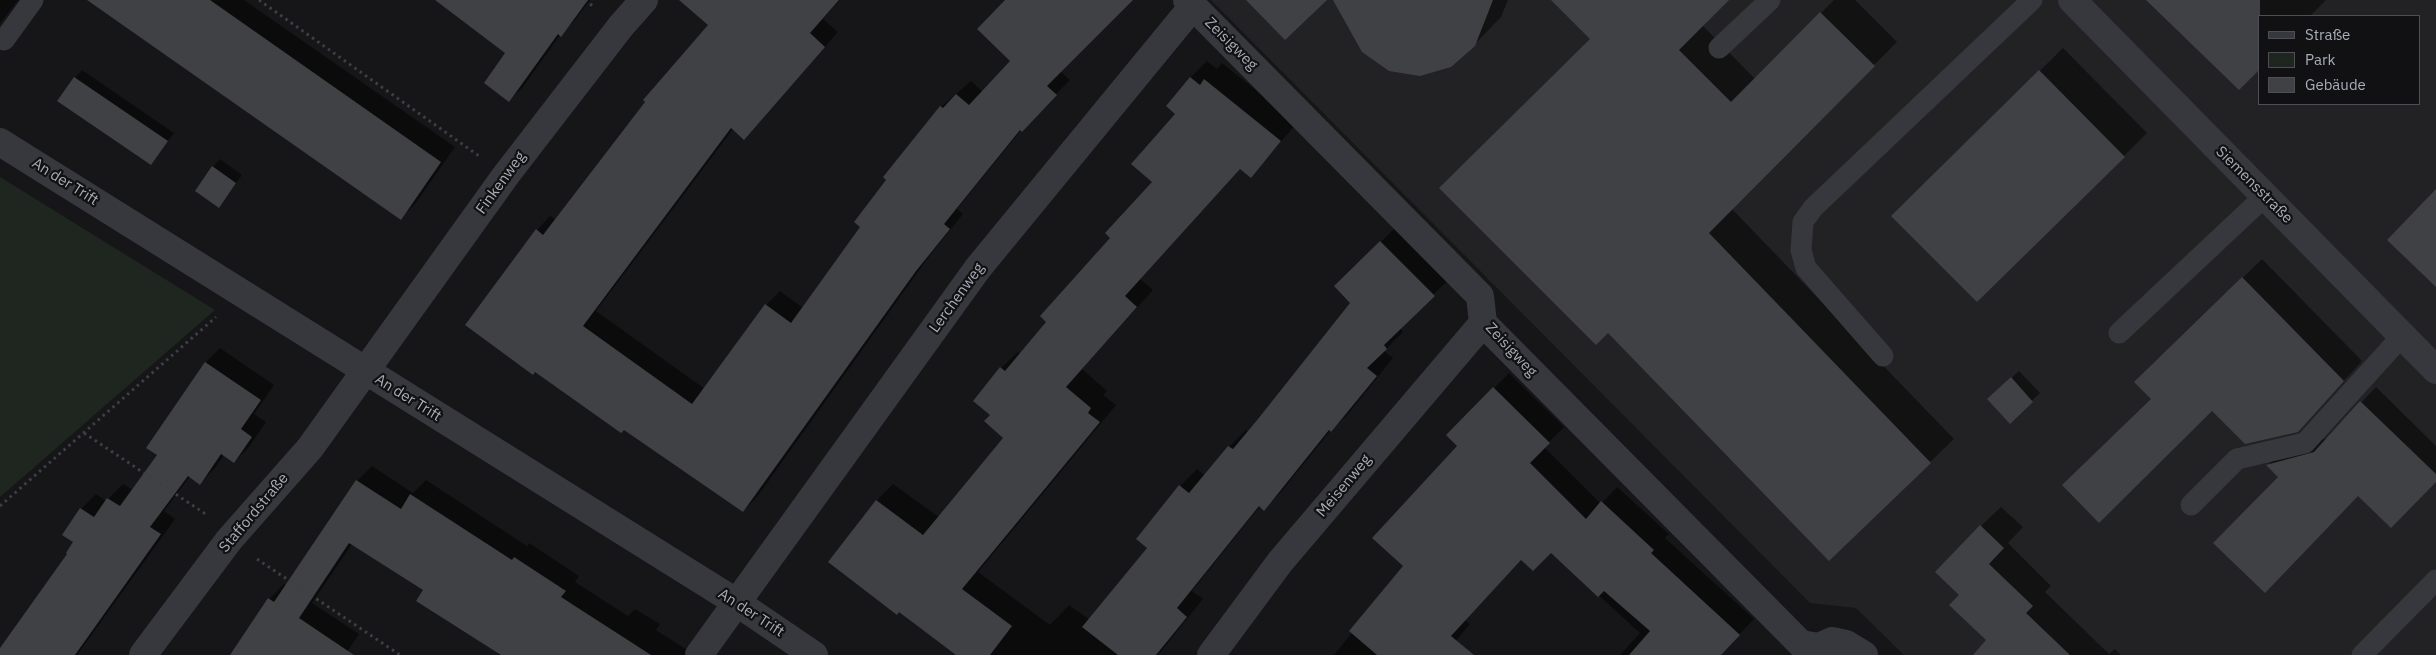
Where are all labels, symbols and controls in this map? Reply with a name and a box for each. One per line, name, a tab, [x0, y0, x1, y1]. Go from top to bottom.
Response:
street label: Zeisigweg	[1201, 14, 1261, 74]
legend	[2258, 15, 2421, 105]
text: Straße	[2305, 25, 2350, 44]
text: Park	[2305, 50, 2335, 69]
text: Gebäude	[2305, 75, 2366, 94]
street label: Siemensstraße	[2212, 143, 2296, 227]
street label: Finkenweg	[472, 148, 530, 218]
street label: An der Trift	[28, 155, 102, 209]
street label: Lerchenweg	[926, 260, 988, 336]
street label: Zeisigweg	[1481, 319, 1541, 381]
street label: An der Trift	[371, 371, 445, 425]
street label: Meisenweg	[1313, 451, 1375, 521]
street label: Staffordstraße	[216, 470, 292, 556]
street label: An der Trift	[715, 585, 787, 641]

